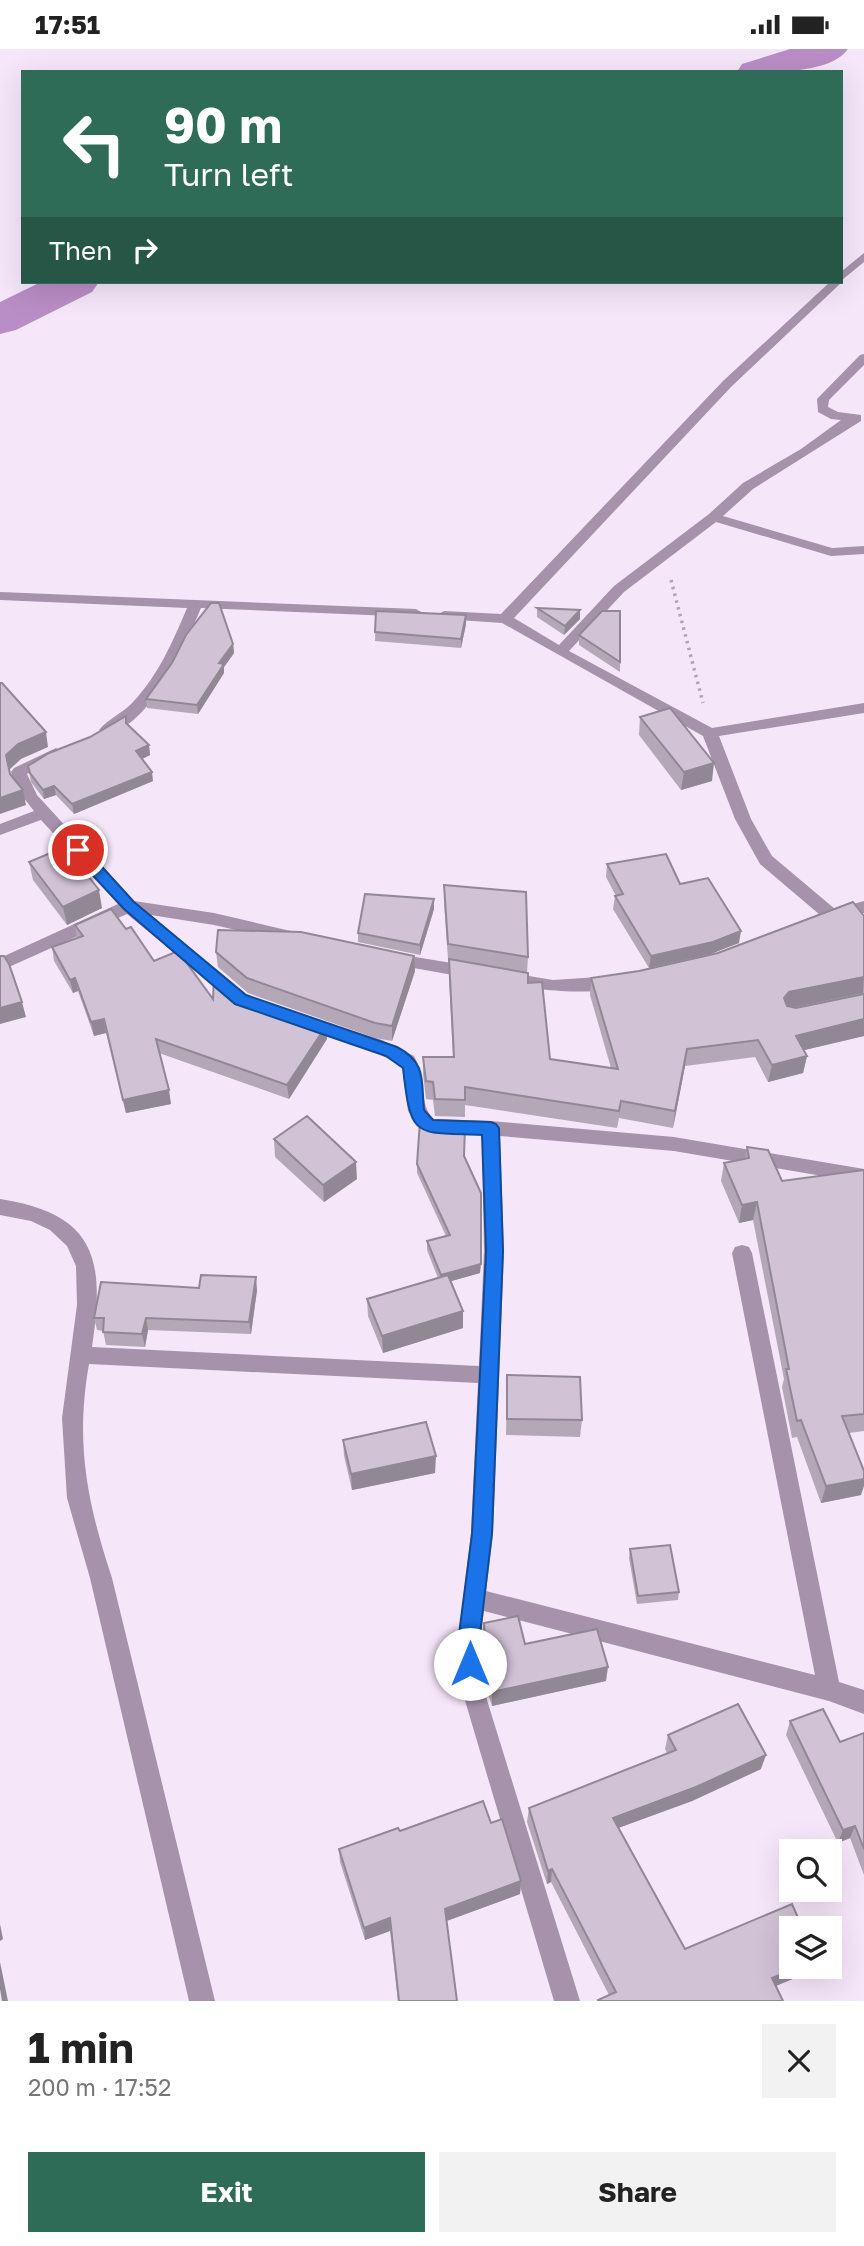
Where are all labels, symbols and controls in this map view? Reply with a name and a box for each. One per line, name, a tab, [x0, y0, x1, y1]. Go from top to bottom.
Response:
text: 17:51	[35, 9, 100, 40]
text: 90 m	[164, 95, 282, 154]
icon: left	[49, 98, 140, 189]
text: Turn left	[164, 155, 293, 193]
icon: right	[126, 231, 164, 269]
text: Then	[49, 235, 112, 266]
pin	[48, 820, 108, 880]
icon: arrive	[59, 831, 97, 869]
position arrow	[433, 1627, 507, 1701]
map controls	[779, 1839, 842, 1979]
button: search	[779, 1839, 842, 1902]
button: layers	[779, 1916, 842, 1979]
text: 1 min	[28, 2022, 134, 2072]
button: close	[762, 2024, 836, 2098]
text: 200 m · 17:52	[28, 2073, 171, 2101]
button: Exit	[28, 2152, 425, 2232]
button: Share	[439, 2152, 836, 2232]

